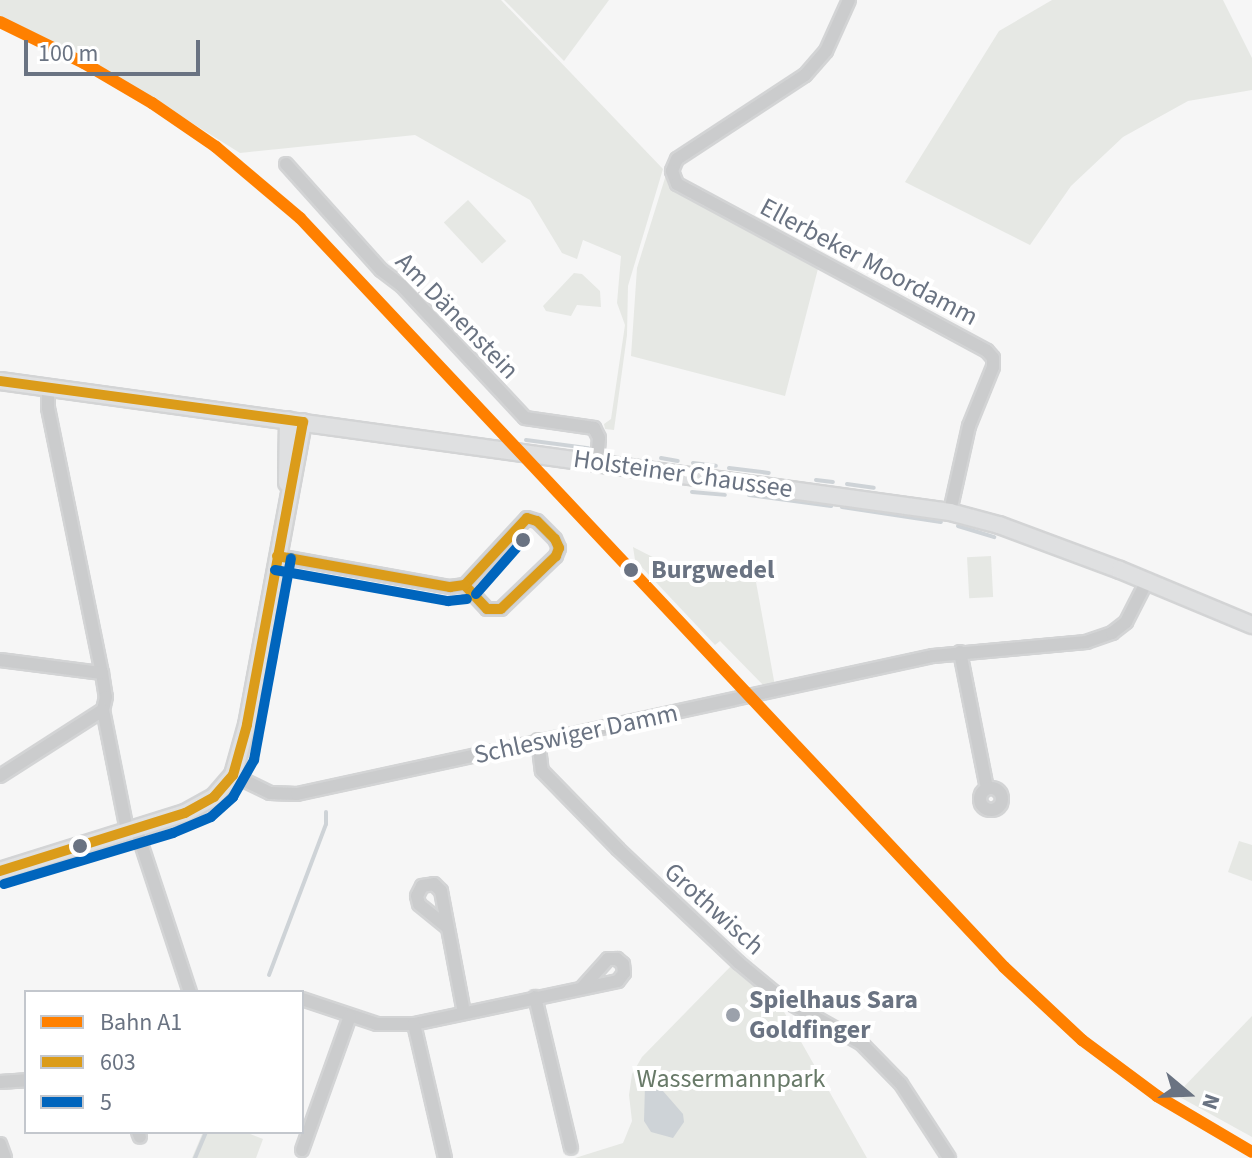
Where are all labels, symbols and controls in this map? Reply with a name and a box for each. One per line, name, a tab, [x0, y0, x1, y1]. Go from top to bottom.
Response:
scale bar	[28, 24, 204, 74]
text: 100 m	[38, 36, 98, 71]
street label: Ellerbeker Moordamm	[755, 191, 983, 333]
street label: Am Dänenstein	[389, 246, 525, 386]
street label: Holsteiner Chaussee	[571, 443, 795, 505]
unlabelled marker	[515, 532, 531, 548]
place label: Burgwedel	[651, 554, 774, 586]
marker: Burgwedel	[618, 557, 644, 583]
street label: Schleswiger Damm	[471, 697, 681, 771]
unlabelled marker	[72, 838, 88, 854]
street label: Grothwisch	[658, 856, 770, 962]
place label: Spielhaus Sara Goldfinger	[749, 984, 918, 1046]
legend	[24, 990, 304, 1134]
text: Bahn A1	[100, 1005, 182, 1040]
marker: Spielhaus Sara Goldfinger	[724, 1006, 742, 1024]
text: 603	[100, 1045, 136, 1080]
north arrow	[1148, 1054, 1228, 1134]
park label: Wassermannpark	[637, 1063, 825, 1095]
text: 5	[100, 1085, 112, 1120]
text: N	[1193, 1090, 1228, 1114]

